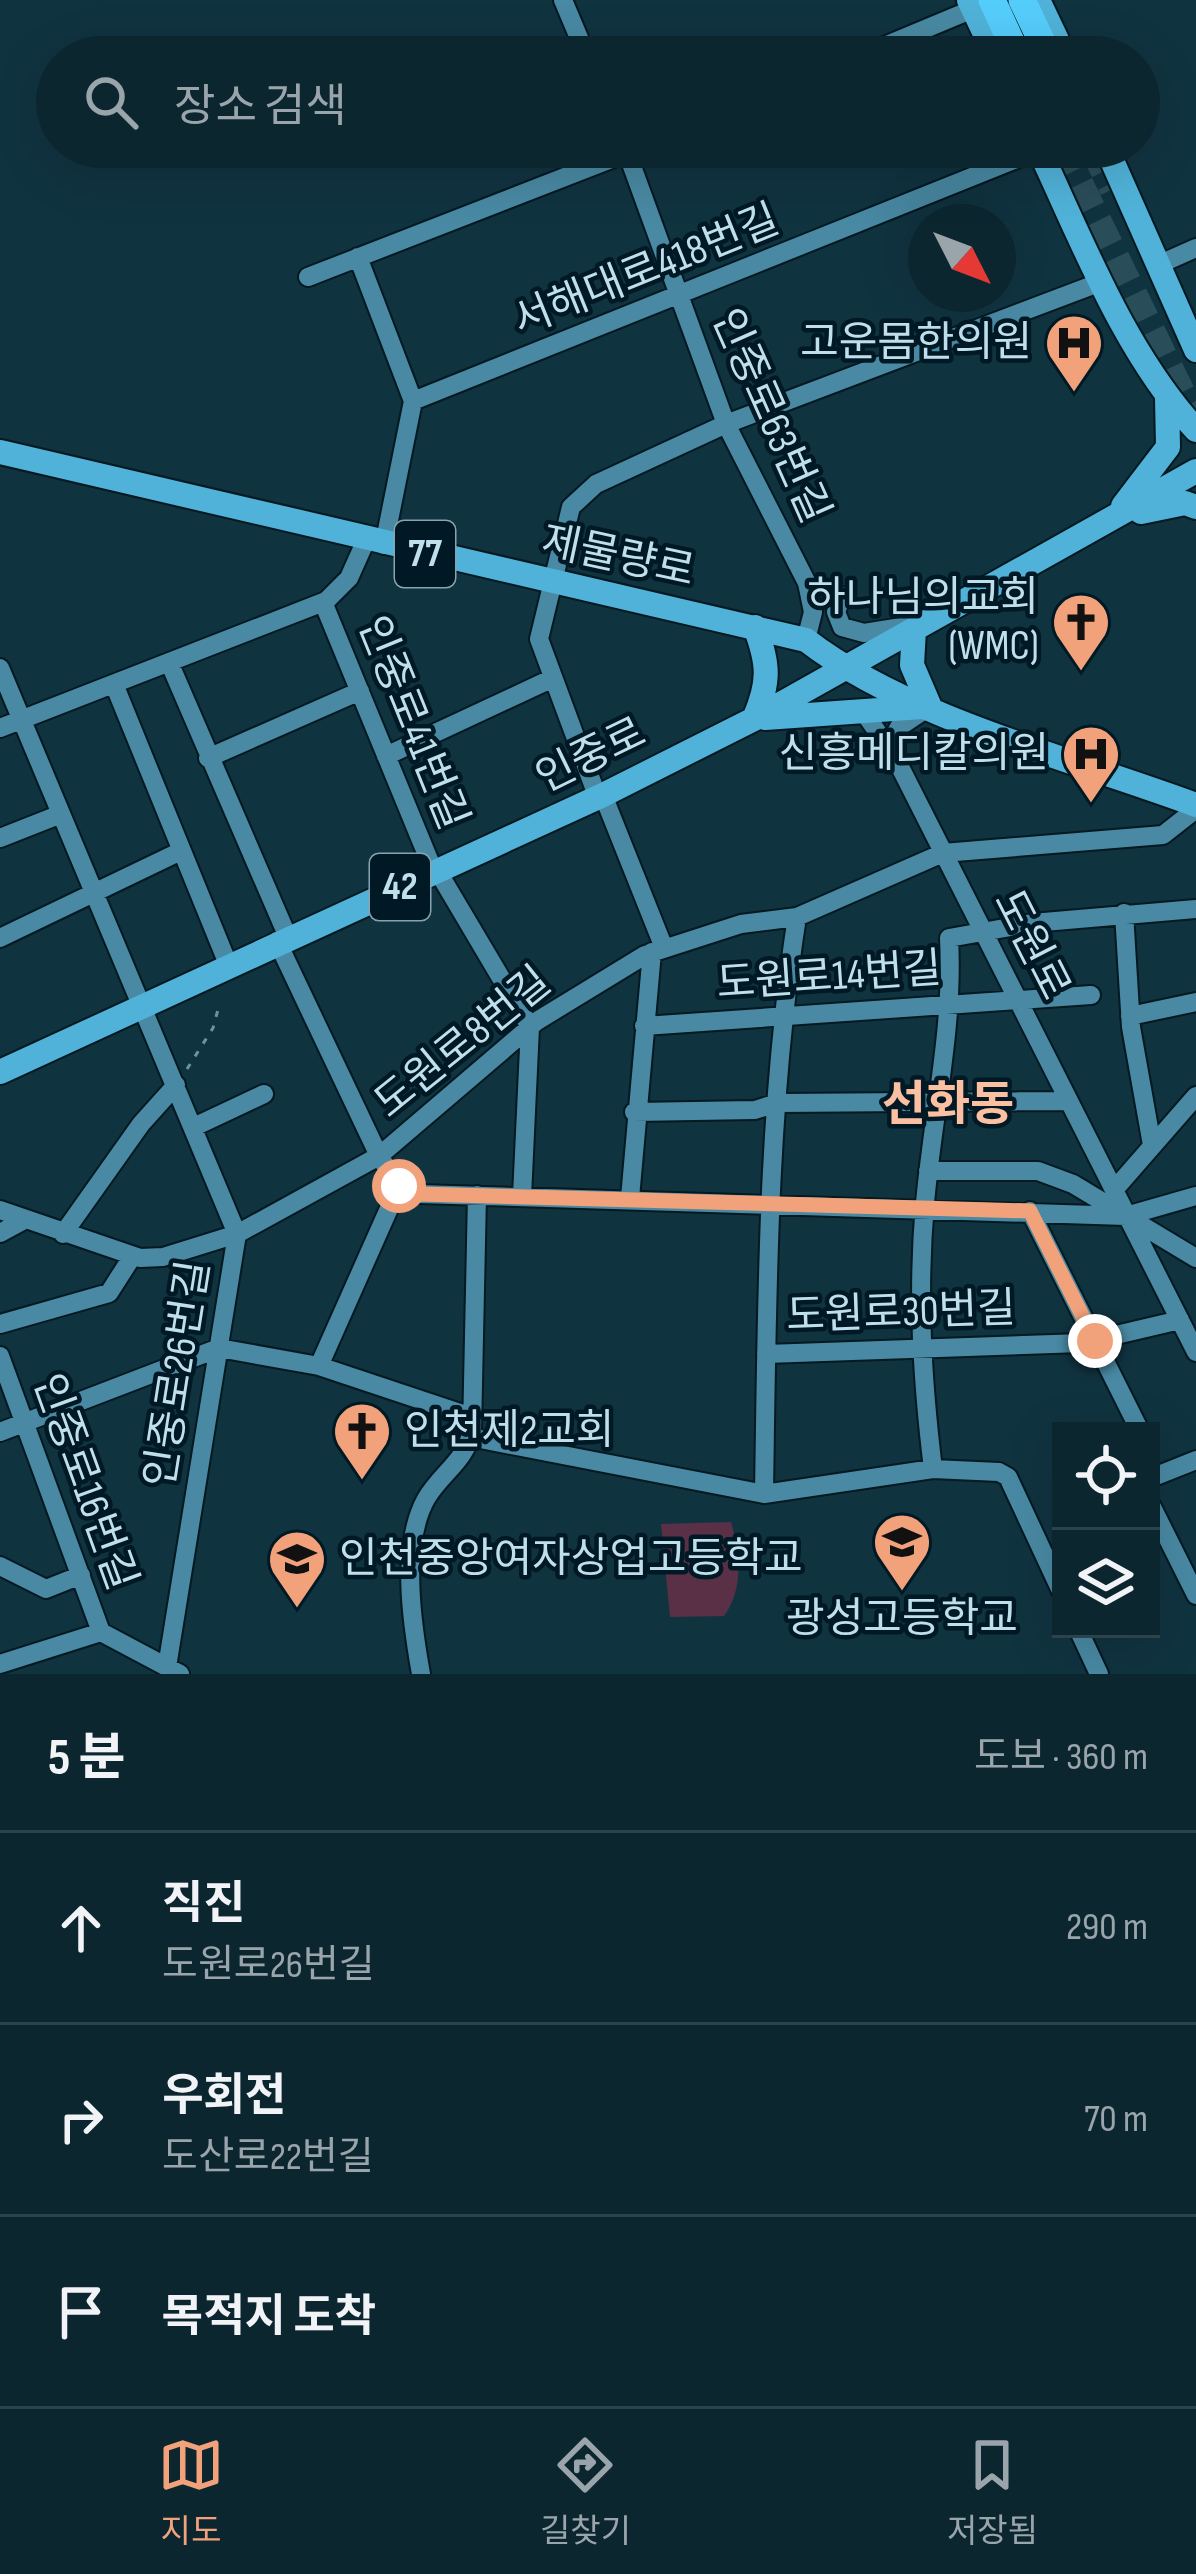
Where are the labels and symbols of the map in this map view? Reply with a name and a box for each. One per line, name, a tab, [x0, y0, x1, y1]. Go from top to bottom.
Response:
street label: 서해대로418번길	[505, 194, 787, 348]
north arrow	[908, 204, 1016, 312]
street label: 인중로63번길	[700, 301, 840, 531]
hospital icon: 고운몸한의원	[1043, 312, 1105, 394]
place label: 고운몸한의원	[800, 318, 1032, 369]
street label: 제물량로	[537, 516, 699, 598]
road number: 77	[395, 521, 455, 587]
place label: 하나님의교회 (WMC)	[807, 573, 1039, 672]
church icon: 하나님의교회 (WMC)	[1050, 591, 1112, 673]
street label: 인중로41번길	[346, 609, 478, 837]
street label: 인중로	[528, 708, 654, 804]
hospital icon: 신흥메디칼의원	[1060, 723, 1122, 805]
place label: 신흥메디칼의원	[779, 729, 1049, 780]
road number: 42	[370, 854, 430, 920]
street label: 도원로	[982, 882, 1080, 1008]
street label: 도원로14번길	[715, 944, 943, 1010]
street label: 도원로8번길	[365, 957, 561, 1129]
district label: 선화동	[882, 1077, 1014, 1134]
route start	[372, 1159, 426, 1213]
street label: 인중로26번길	[135, 1257, 221, 1491]
street label: 도원로30번길	[785, 1284, 1017, 1342]
route end	[1068, 1314, 1122, 1368]
street label: 인중로16번길	[21, 1367, 147, 1597]
church icon: 인천제2교회	[331, 1400, 393, 1482]
place label: 인천제2교회	[404, 1406, 615, 1457]
school or university icon: 광성고등학교	[871, 1511, 933, 1593]
school or university icon: 인천중앙여자상업고등학교	[266, 1528, 328, 1610]
place label: 인천중앙여자상업고등학교	[339, 1534, 803, 1585]
place label: 광성고등학교	[786, 1594, 1018, 1645]

